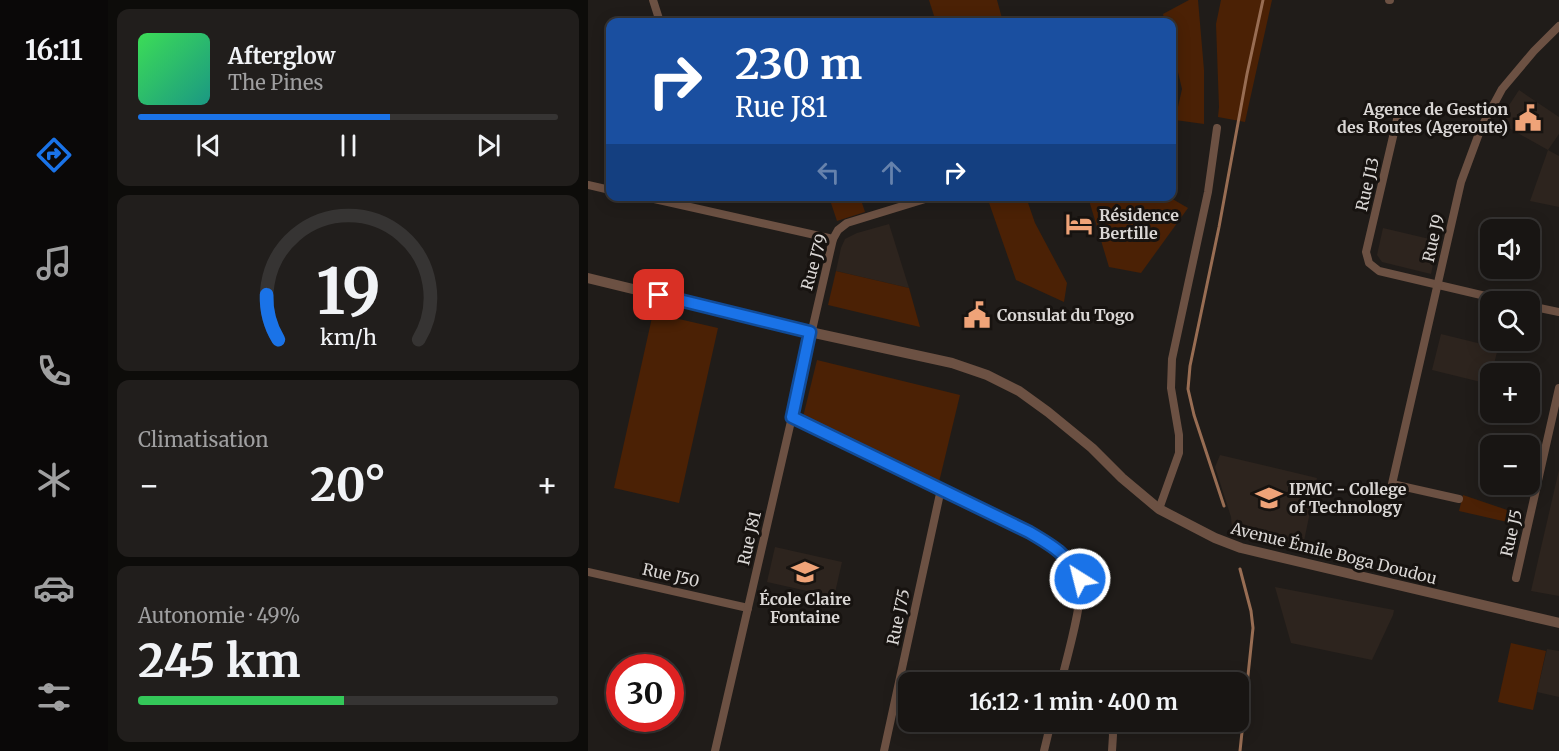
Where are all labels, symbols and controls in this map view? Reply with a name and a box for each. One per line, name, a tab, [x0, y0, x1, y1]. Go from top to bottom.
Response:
text: 16:11	[25, 33, 83, 67]
text: 230 m	[735, 38, 862, 90]
text: Afterglow	[228, 42, 335, 70]
icon: right	[636, 42, 714, 120]
text: The Pines	[228, 70, 323, 95]
text: Rue J81	[735, 90, 828, 124]
place label: Agence de Gestion des Routes (Ageroute)	[1337, 99, 1508, 137]
public building icon: Agence de Gestion des Routes (Ageroute)	[1513, 103, 1543, 133]
icon: previous	[192, 129, 225, 162]
icon: pause	[332, 129, 365, 162]
icon: next	[472, 129, 505, 162]
icon: directions	[33, 134, 75, 176]
street label: Rue J13	[1351, 155, 1383, 213]
icon: left	[812, 156, 845, 189]
icon: ahead	[875, 156, 908, 189]
icon: right	[938, 156, 971, 189]
place label: Résidence Bertille	[1099, 205, 1179, 243]
hotel icon: Résidence Bertille	[1064, 209, 1094, 239]
street label: Rue J9	[1418, 212, 1448, 264]
map controls	[1480, 219, 1540, 495]
button: sound	[1480, 219, 1540, 279]
street label: Rue J79	[796, 232, 832, 292]
icon: music	[33, 242, 75, 284]
text: 19	[316, 253, 380, 331]
pin	[633, 269, 684, 320]
icon: arrive	[642, 278, 675, 311]
button: search	[1480, 291, 1540, 351]
public building icon: Consulat du Togo	[962, 300, 992, 330]
place label: Consulat du Togo	[997, 305, 1135, 325]
text: km/h	[320, 324, 376, 351]
icon: phone	[33, 350, 75, 392]
button: +	[1480, 363, 1540, 423]
text: Climatisation	[138, 427, 269, 452]
button: −	[1480, 435, 1540, 495]
text: 20°	[310, 457, 386, 513]
icon: climate	[33, 459, 75, 501]
text: −	[138, 465, 160, 506]
text: +	[536, 465, 558, 506]
place label: IPMC - College of Technology	[1289, 479, 1407, 517]
school or university icon: IPMC - College of Technology	[1254, 483, 1284, 513]
street label: Rue J5	[1496, 507, 1526, 559]
street label: Rue J81	[733, 509, 765, 567]
street label: Avenue Émile Boga Doudou	[1228, 517, 1439, 588]
position arrow	[1048, 547, 1112, 611]
school or university icon: École Claire Fontaine	[790, 557, 820, 587]
street label: Rue J50	[641, 559, 701, 591]
icon: car	[33, 567, 75, 609]
street label: Rue J75	[882, 587, 914, 647]
place label: École Claire Fontaine	[759, 589, 851, 627]
text: Autonomie · 49%	[138, 603, 300, 628]
text: 245 km	[138, 633, 300, 689]
speed limit sign: 30	[606, 654, 684, 732]
icon: filters	[33, 676, 75, 718]
text: 16:12 · 1 min · 400 m	[969, 688, 1178, 716]

